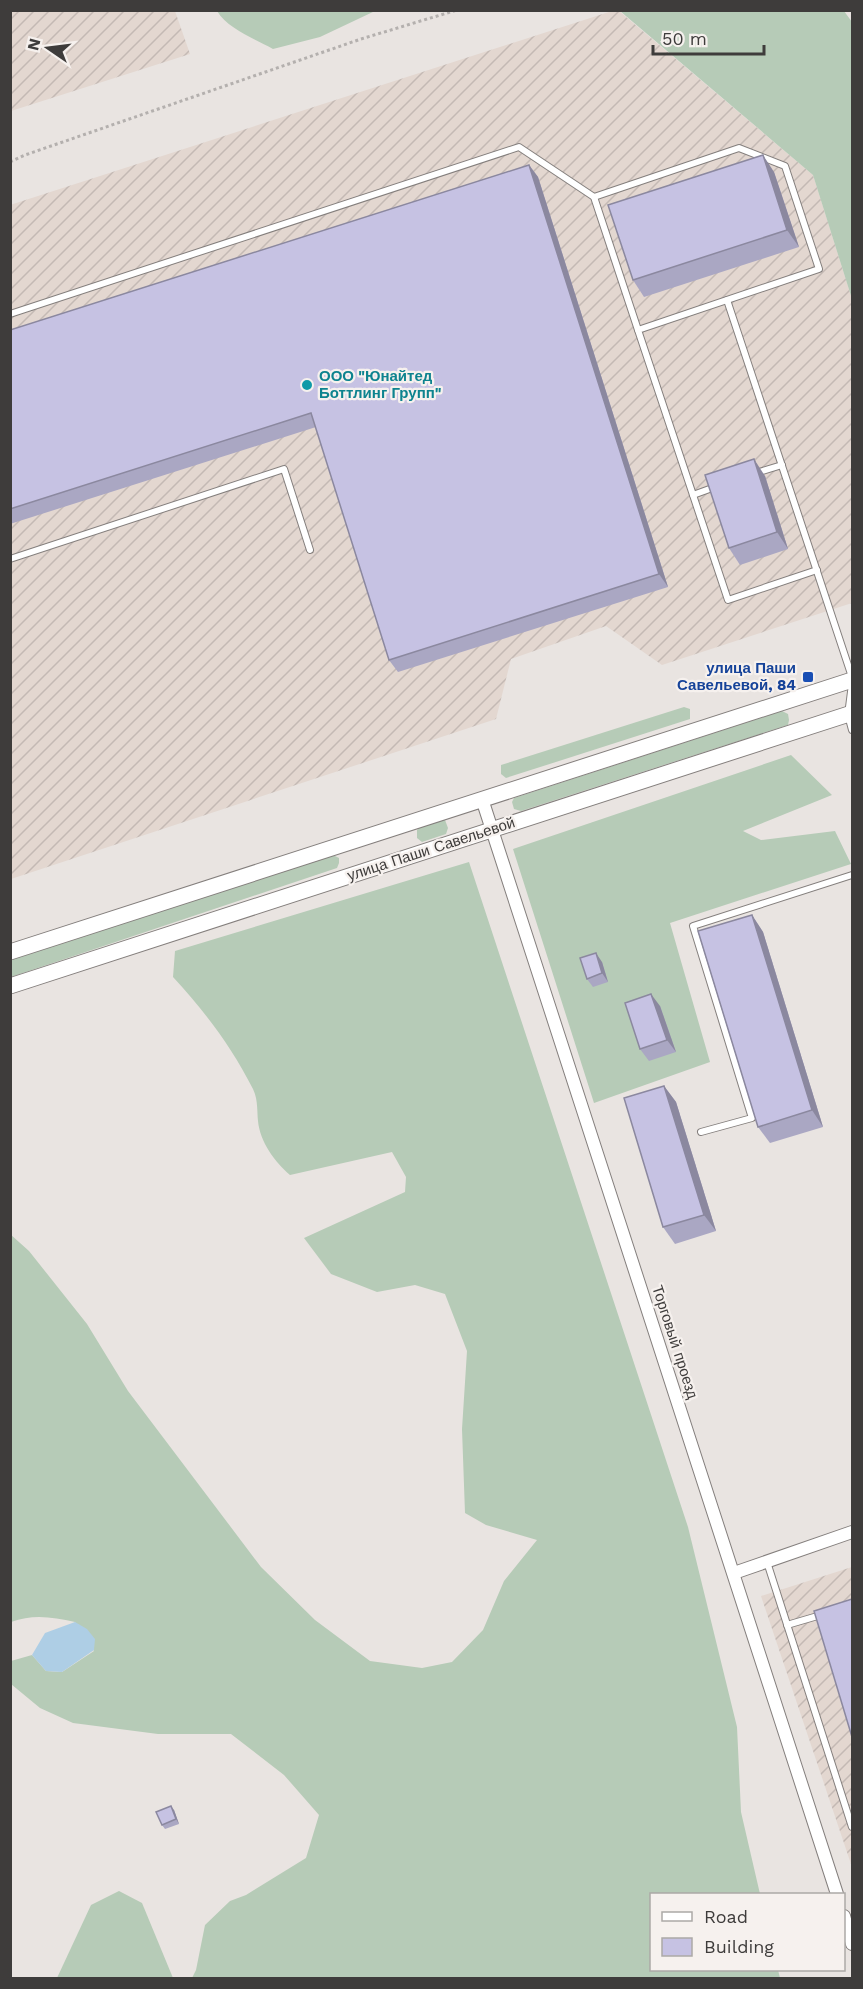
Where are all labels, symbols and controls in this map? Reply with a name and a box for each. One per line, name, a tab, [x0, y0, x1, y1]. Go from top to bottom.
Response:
north arrow	[18, 18, 78, 78]
scale bar	[653, 18, 764, 56]
text: 50 m	[662, 28, 707, 49]
text: N	[23, 36, 45, 53]
place label: ООО "Юнайтед Боттлинг Групп"	[319, 367, 442, 402]
marker: ООО "Юнайтед Боттлинг Групп"	[300, 378, 314, 392]
place label: улица Паши Савельевой, 84	[677, 659, 796, 694]
marker: улица Паши Савельевой, 84	[801, 670, 815, 684]
street label: улица Паши Савельевой	[345, 813, 517, 885]
street label: Торговый проезд	[648, 1283, 702, 1401]
legend	[650, 1893, 845, 1971]
text: Road	[704, 1906, 748, 1927]
text: Building	[704, 1936, 774, 1957]

